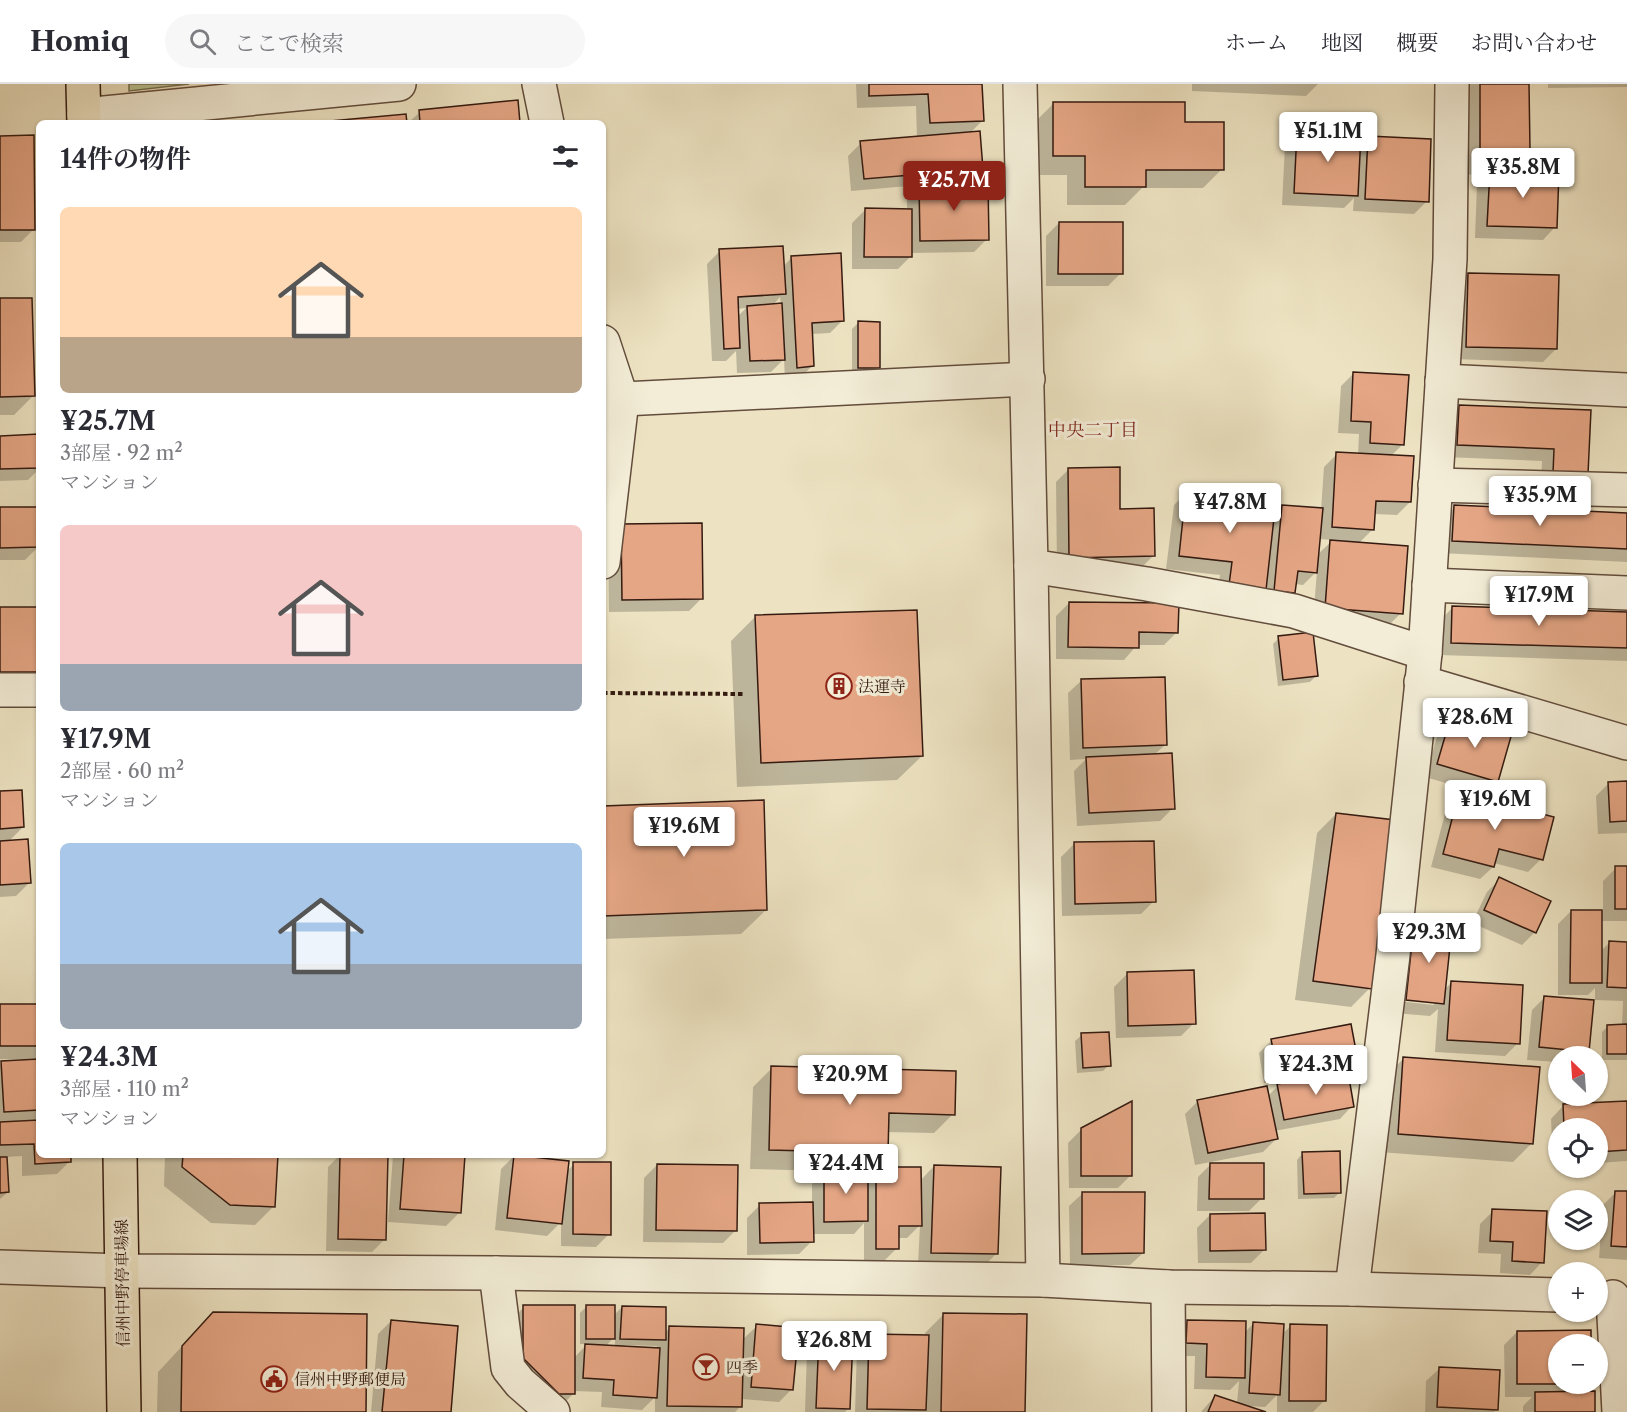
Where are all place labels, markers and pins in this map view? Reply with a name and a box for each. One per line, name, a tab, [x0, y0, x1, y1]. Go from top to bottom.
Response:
pin: ¥51.1M	[1279, 112, 1377, 163]
pin: ¥35.8M	[1474, 148, 1572, 199]
pin: ¥25.7M	[905, 161, 1003, 212]
pin: ¥35.9M	[1491, 476, 1589, 527]
pin: ¥47.8M	[1181, 483, 1279, 534]
pin: ¥17.9M	[1490, 576, 1588, 627]
building icon: 法運寺	[824, 671, 854, 701]
place label: 法運寺	[858, 676, 906, 696]
pin: ¥28.6M	[1426, 698, 1524, 749]
pin: ¥19.6M	[1446, 780, 1544, 831]
pin: ¥19.6M	[635, 807, 733, 858]
pin: ¥29.3M	[1380, 913, 1478, 964]
pin: ¥24.3M	[1267, 1045, 1365, 1096]
pin: ¥20.9M	[801, 1055, 899, 1106]
pin: ¥24.4M	[797, 1144, 895, 1195]
pin: ¥26.8M	[785, 1321, 883, 1372]
bar icon: 四季	[691, 1352, 721, 1382]
place label: 四季	[726, 1357, 758, 1377]
public building icon: 信州中野郵便局	[259, 1364, 289, 1394]
place label: 信州中野郵便局	[294, 1369, 406, 1389]

